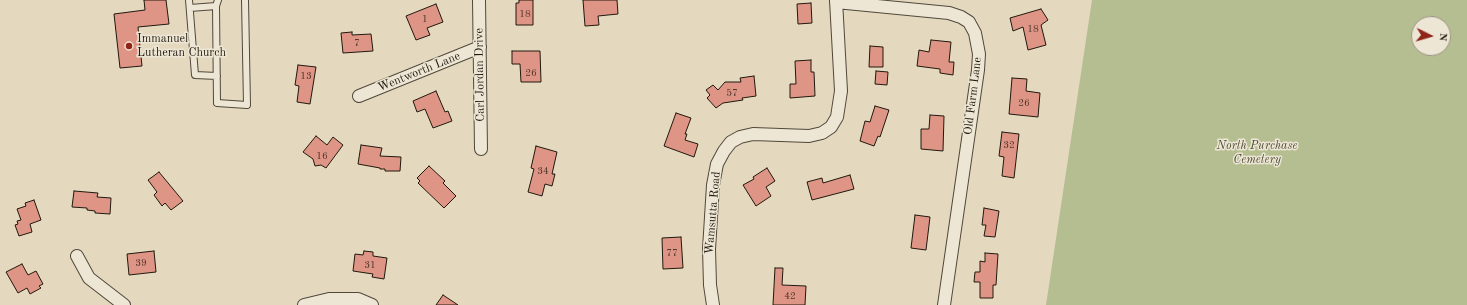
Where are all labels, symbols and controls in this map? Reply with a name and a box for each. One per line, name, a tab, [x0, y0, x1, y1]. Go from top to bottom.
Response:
house number: 18	[519, 8, 531, 20]
house number: 1	[422, 13, 428, 25]
north arrow	[1411, 16, 1451, 56]
house number: 18	[1027, 23, 1039, 35]
street label: Carl Jordan Drive	[472, 28, 488, 122]
place label: Immanuel Lutheran Church	[137, 32, 226, 60]
text: N	[1437, 32, 1448, 42]
house number: 7	[354, 37, 360, 49]
marker: Immanuel Lutheran Church	[124, 41, 134, 51]
street label: Wentworth Lane	[376, 49, 462, 95]
street label: Old Farm Lane	[961, 56, 985, 136]
house number: 26	[525, 67, 537, 79]
house number: 13	[300, 70, 312, 82]
house number: 57	[726, 87, 738, 99]
house number: 26	[1018, 97, 1030, 109]
house number: 32	[1003, 139, 1015, 151]
park label: North Purchase Cemetery	[1216, 139, 1298, 167]
house number: 16	[316, 150, 328, 162]
house number: 34	[537, 165, 549, 177]
street label: Wamsutta Road	[702, 171, 724, 255]
house number: 77	[666, 247, 678, 259]
house number: 39	[135, 257, 147, 269]
house number: 31	[364, 259, 376, 271]
house number: 42	[784, 290, 796, 302]

